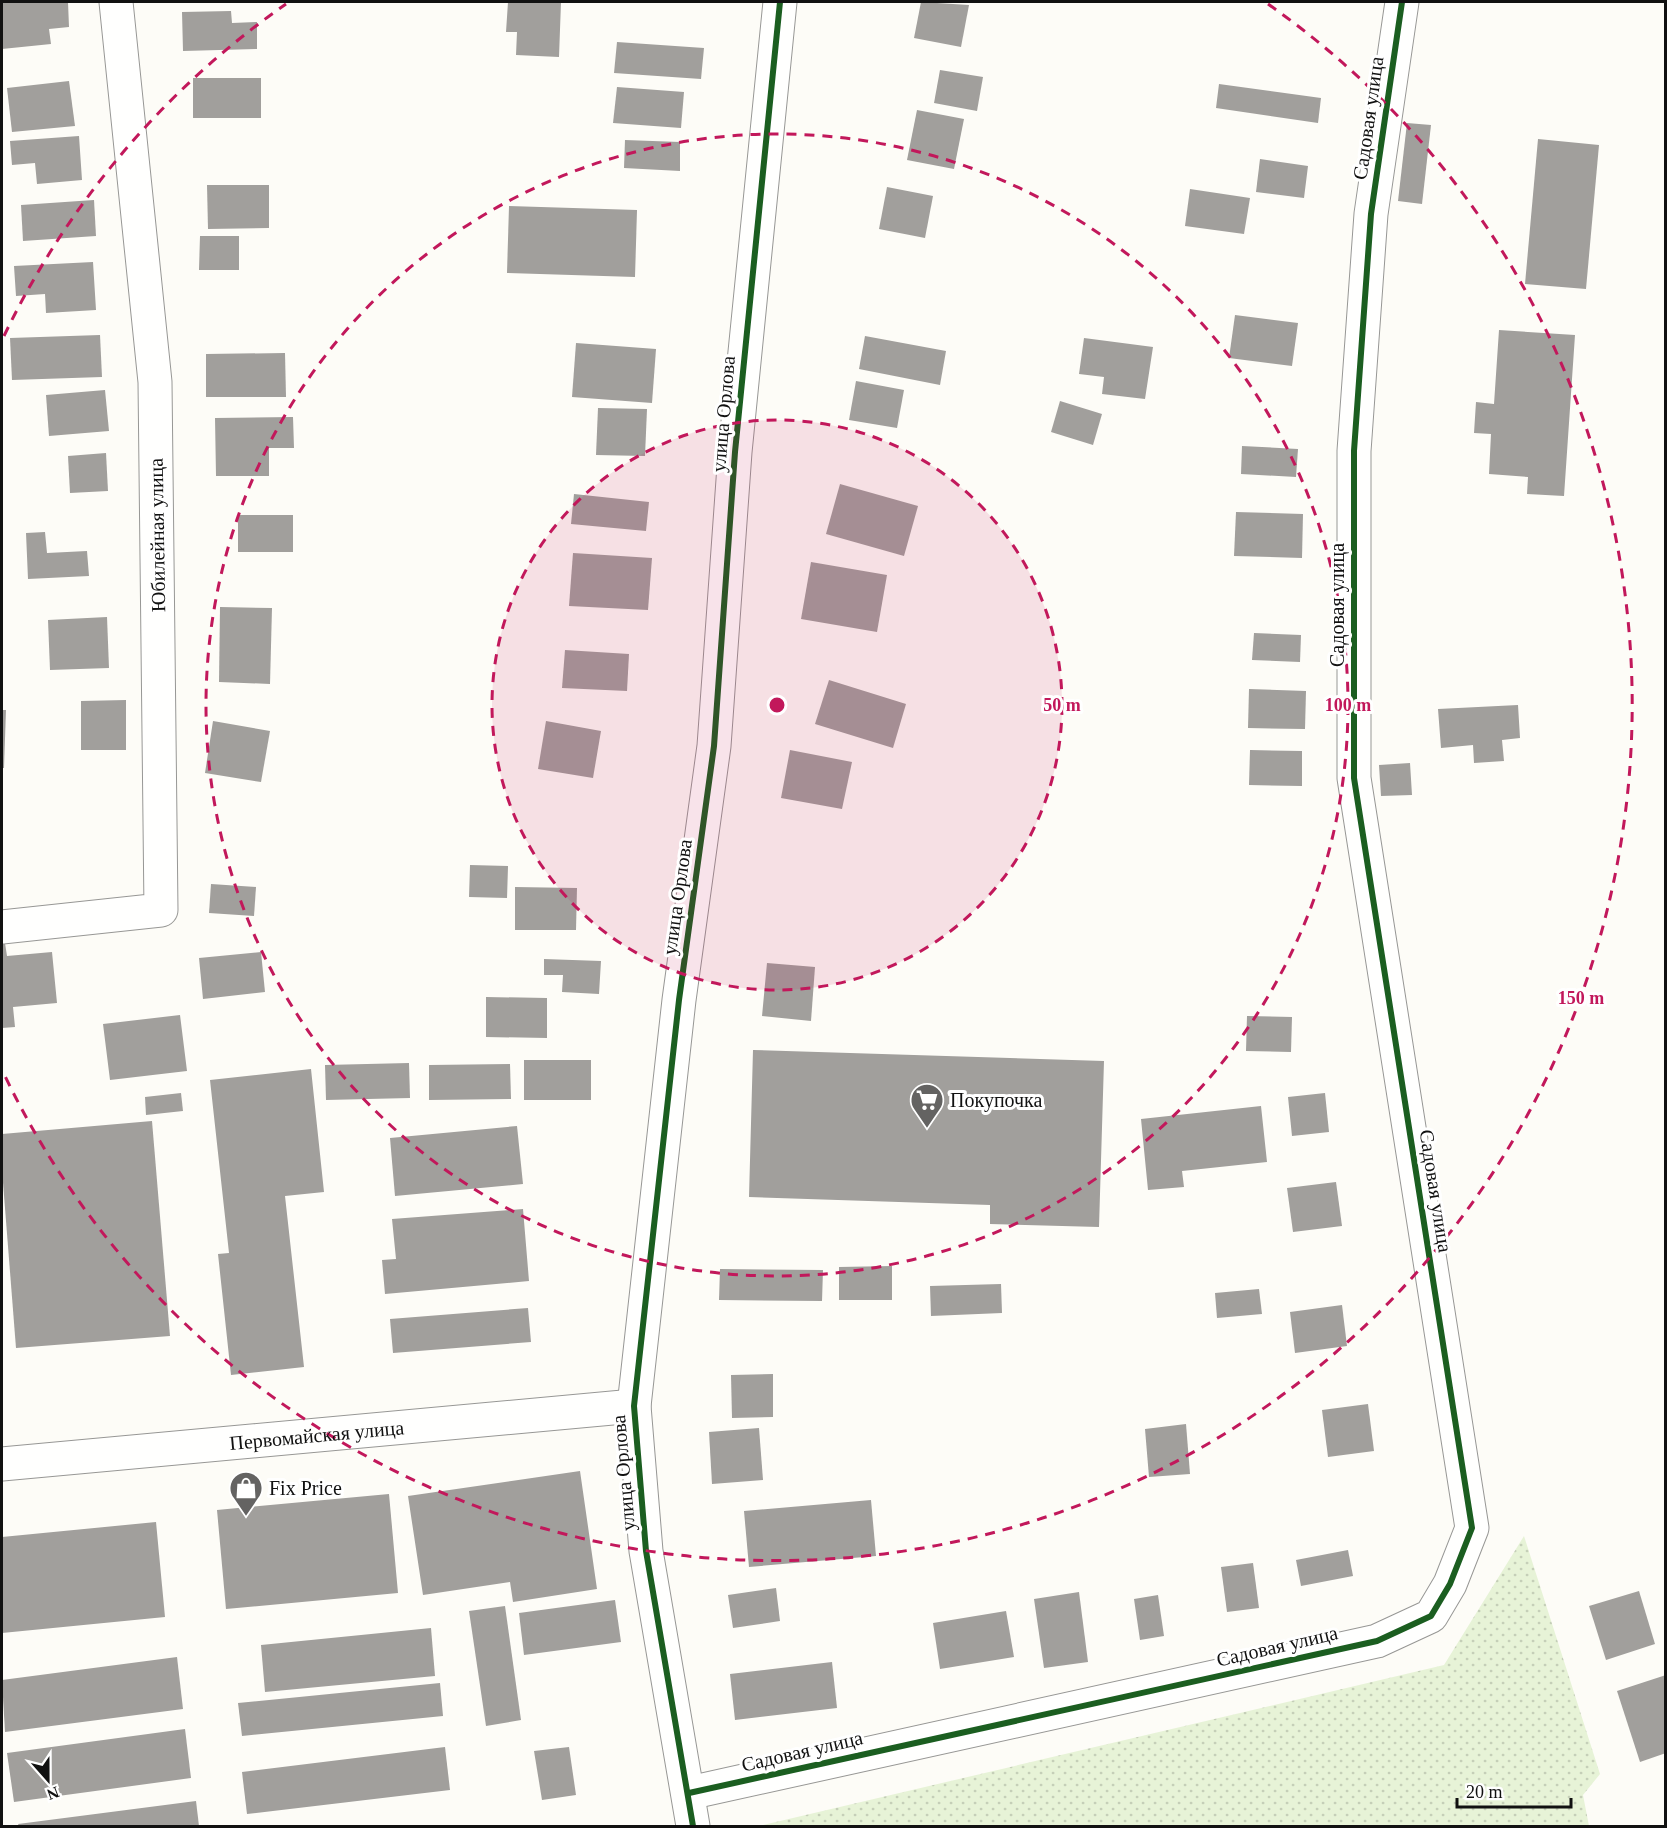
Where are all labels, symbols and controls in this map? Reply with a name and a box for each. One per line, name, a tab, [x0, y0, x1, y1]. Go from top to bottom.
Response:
street label: Садовая улица	[1348, 55, 1389, 181]
street label: улица Орлова	[707, 355, 740, 473]
street label: Юбилейная улица	[145, 458, 170, 612]
street label: Садовая улица	[1326, 543, 1349, 667]
centre of rings	[767, 695, 787, 715]
text: 50 m	[1043, 695, 1081, 715]
text: 100 m	[1325, 695, 1371, 715]
street label: улица Орлова	[658, 838, 697, 956]
text: 150 m	[1558, 988, 1604, 1008]
supermarket icon: Покупочка	[909, 1082, 945, 1129]
place label: Покупочка	[950, 1089, 1043, 1112]
street label: Садовая улица	[1414, 1128, 1457, 1254]
street label: улица Орлова	[607, 1414, 640, 1532]
street label: Первомайская улица	[228, 1416, 405, 1454]
shop icon: Fix Price	[228, 1470, 264, 1517]
place label: Fix Price	[269, 1477, 342, 1499]
street label: Садовая улица	[1214, 1621, 1340, 1672]
street label: Садовая улица	[739, 1726, 865, 1777]
north arrow	[18, 1750, 78, 1810]
scale bar	[1457, 1771, 1571, 1809]
text: 20 m	[1466, 1782, 1503, 1802]
text: N	[44, 1784, 62, 1804]

